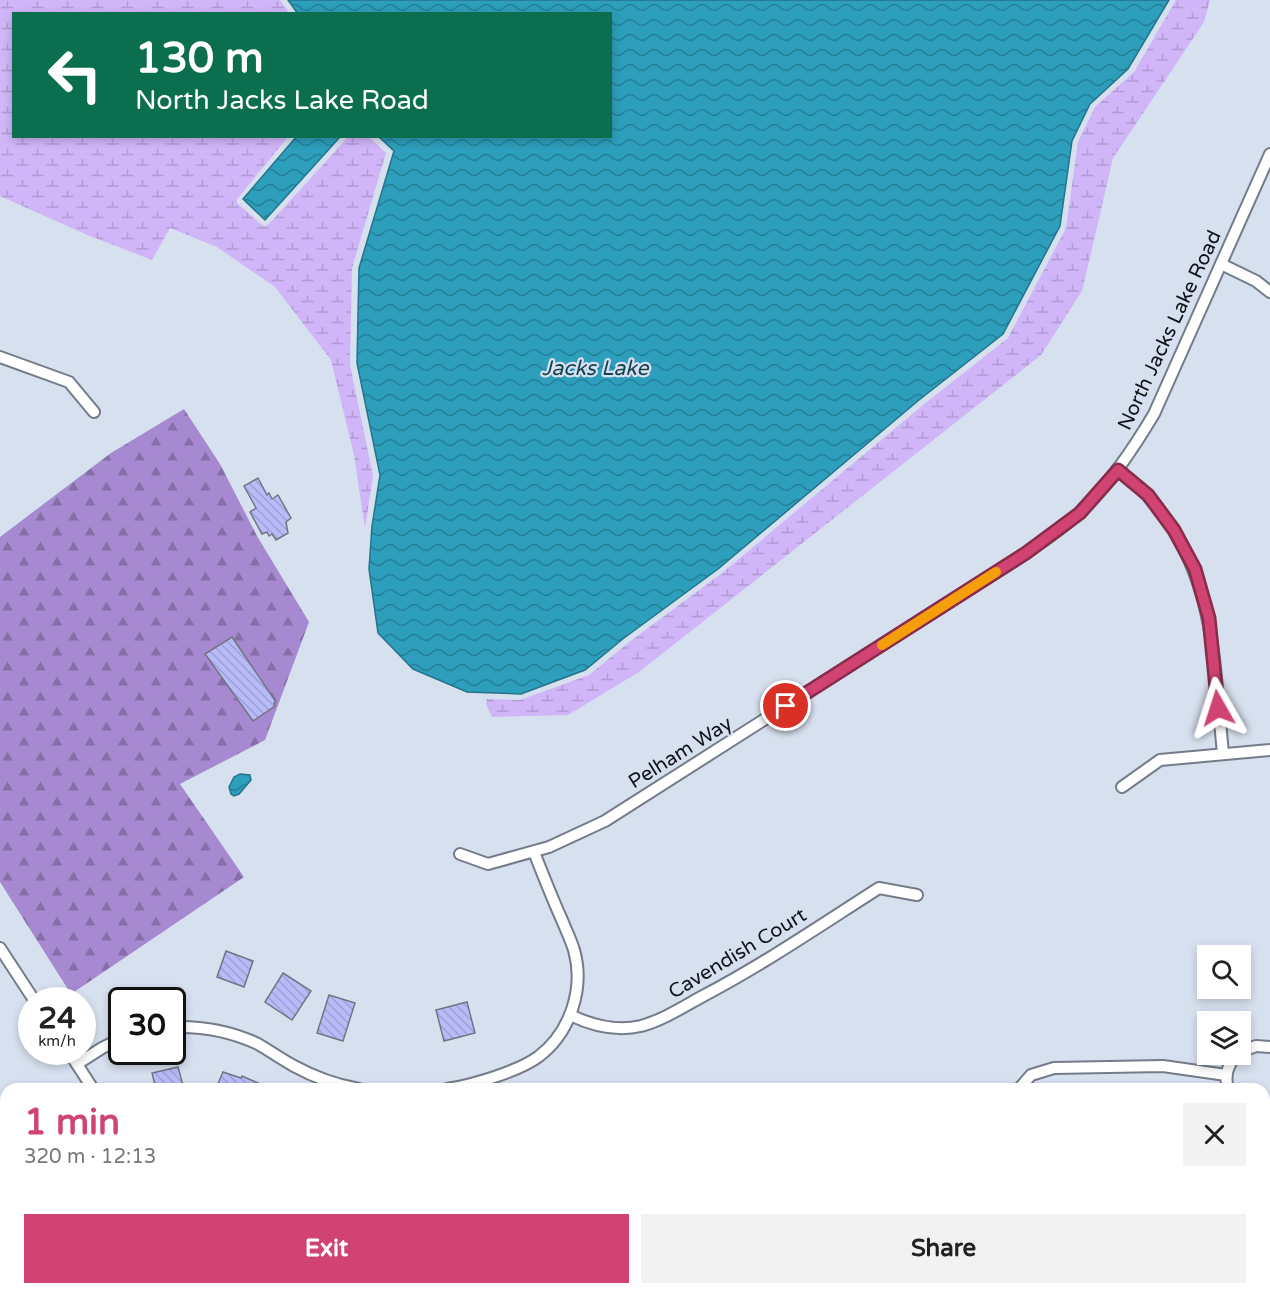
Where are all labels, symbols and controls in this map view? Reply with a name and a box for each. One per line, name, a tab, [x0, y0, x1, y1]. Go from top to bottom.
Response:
text: 130 m	[135, 33, 264, 84]
icon: left	[36, 36, 114, 114]
text: North Jacks Lake Road	[135, 84, 429, 117]
street label: North Jacks Lake Road	[1113, 227, 1227, 434]
water label: Jacks Lake	[542, 356, 649, 381]
position arrow	[1186, 676, 1250, 740]
pin	[760, 680, 811, 731]
icon: arrive	[769, 689, 802, 722]
street label: Pelham Way	[624, 711, 737, 794]
street label: Cavendish Court	[664, 903, 811, 1005]
map controls	[1197, 945, 1251, 1065]
button: search	[1197, 945, 1251, 999]
speed limit sign: 30	[108, 987, 186, 1065]
text: 24	[38, 1000, 76, 1037]
button: layers	[1197, 1011, 1251, 1065]
text: km/h	[38, 1032, 76, 1050]
text: 1 min	[24, 1101, 120, 1144]
button: close	[1183, 1103, 1246, 1166]
text: 320 m · 12:13	[24, 1145, 156, 1169]
button: Exit	[24, 1214, 629, 1283]
button: Share	[641, 1214, 1246, 1283]

